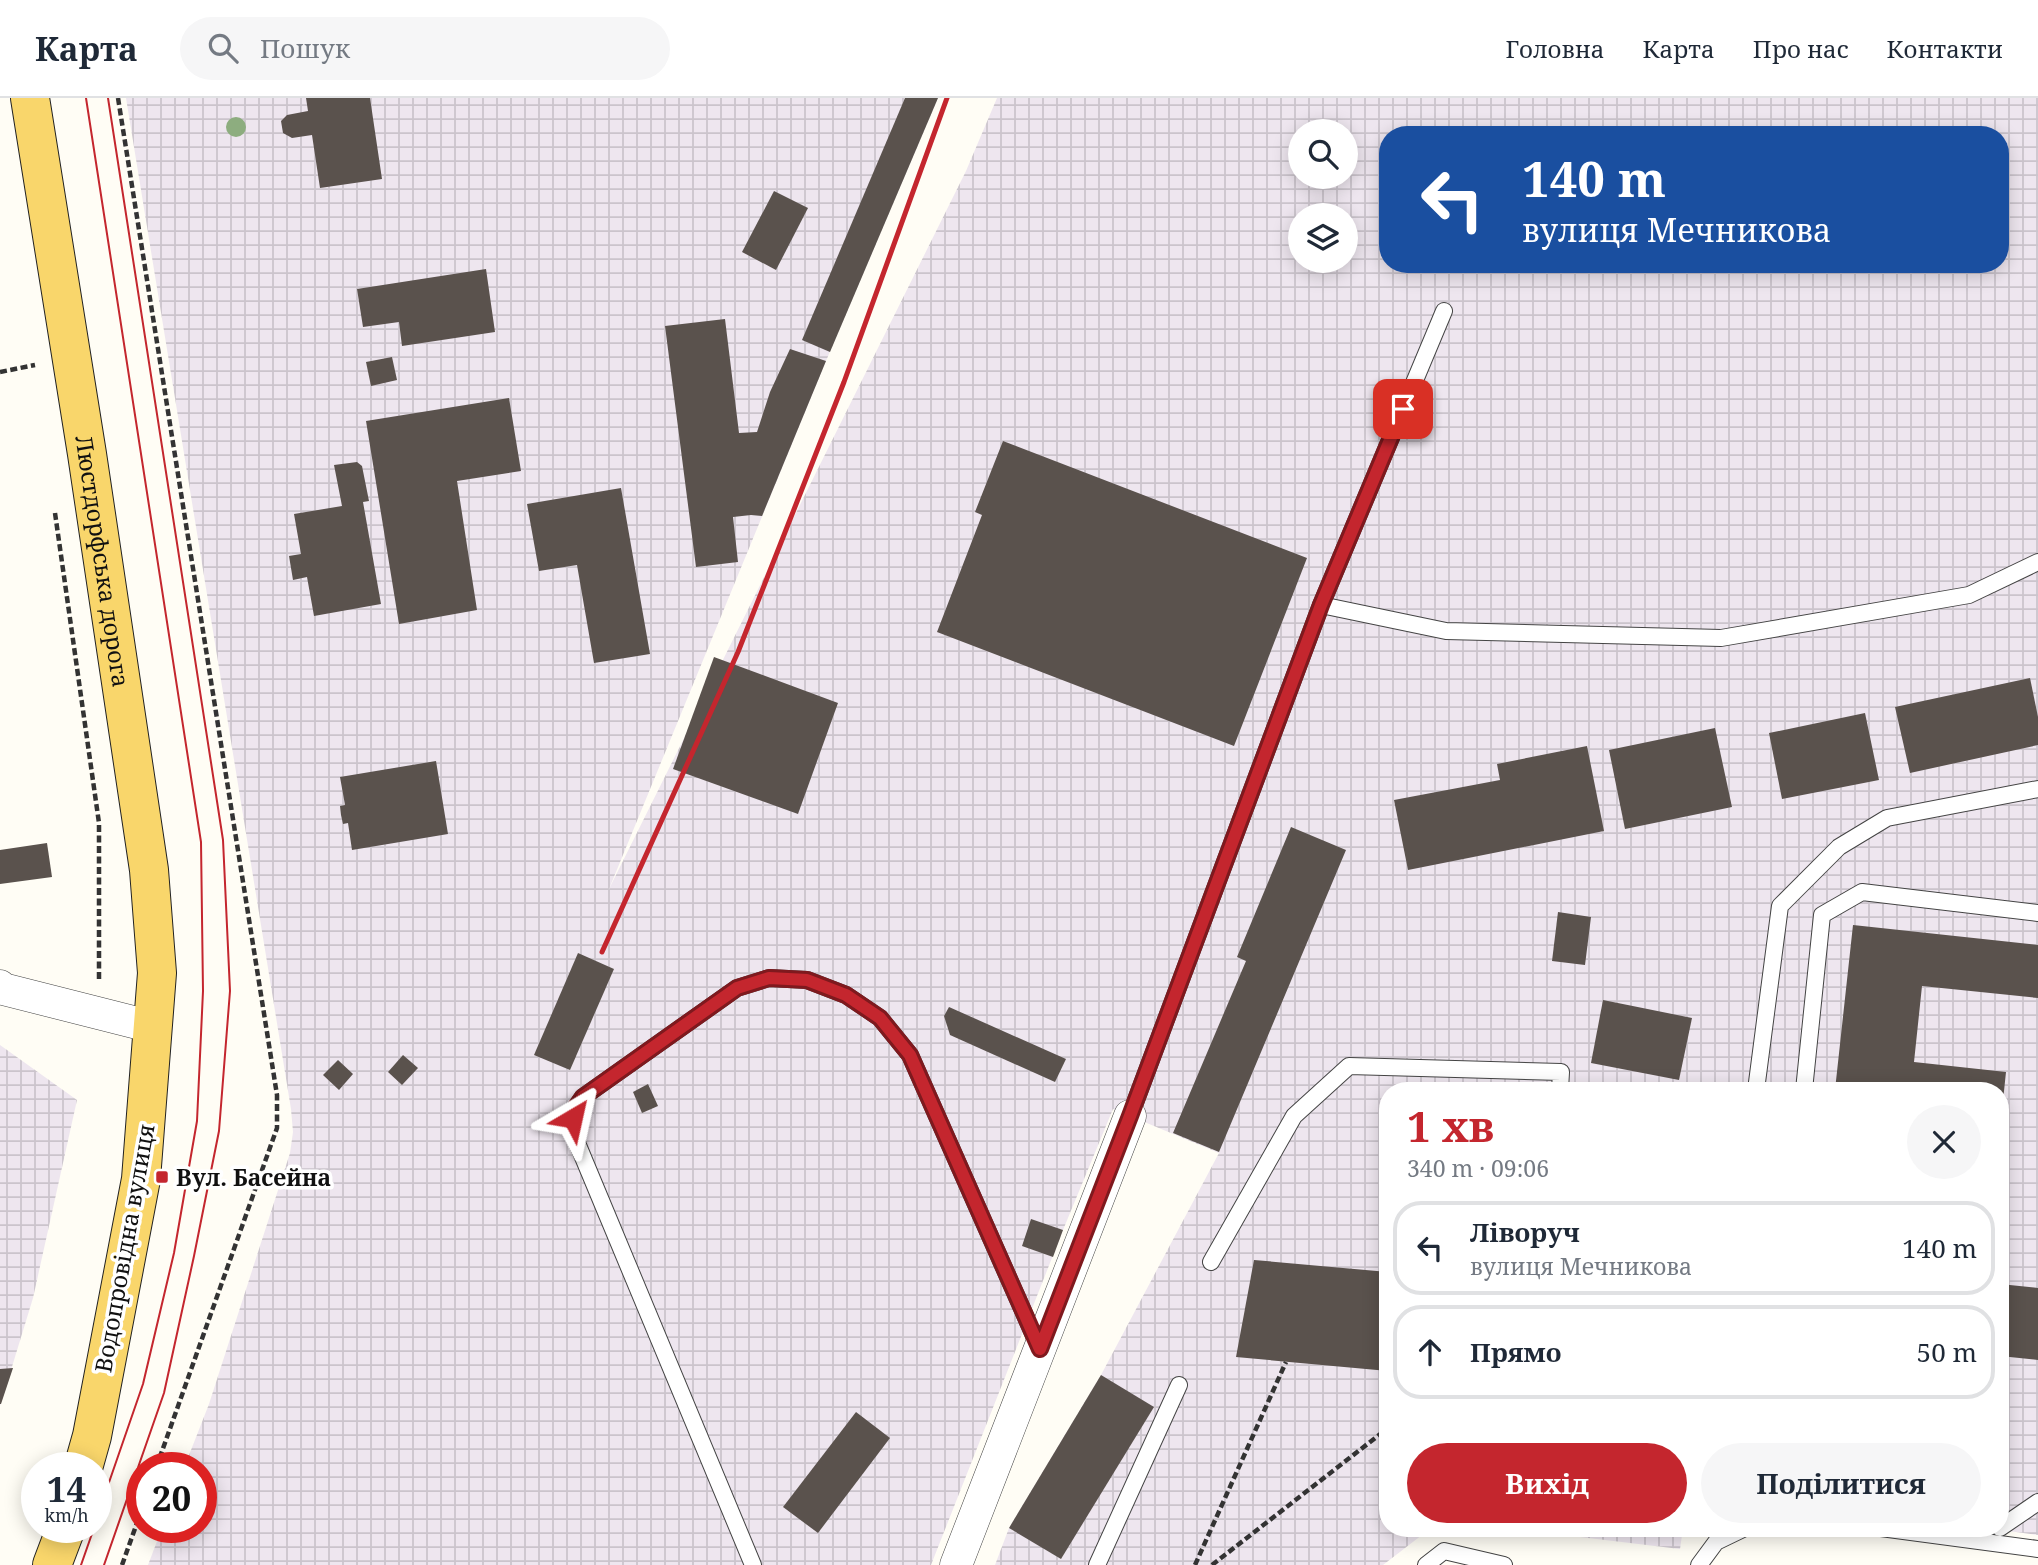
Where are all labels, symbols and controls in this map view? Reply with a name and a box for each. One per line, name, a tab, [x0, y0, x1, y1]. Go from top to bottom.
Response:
search box	[180, 17, 670, 80]
text: Карта	[35, 26, 138, 71]
icon: search	[204, 29, 242, 67]
text: Пошук	[260, 30, 350, 66]
text: Головна	[1505, 32, 1605, 65]
text: Карта	[1643, 32, 1715, 65]
text: Про нас	[1753, 32, 1849, 65]
text: Контакти	[1887, 32, 2003, 65]
map controls	[1288, 119, 1358, 273]
button: search	[1288, 119, 1358, 189]
text: 140 m	[1522, 145, 1666, 211]
icon: left	[1407, 154, 1498, 245]
button: layers	[1288, 203, 1358, 273]
text: вулиця Мечникова	[1522, 208, 1831, 251]
pin	[1373, 379, 1433, 439]
icon: arrive	[1384, 390, 1422, 428]
street label: Люстдорфська дорога	[68, 433, 138, 689]
position arrow	[536, 1081, 610, 1155]
text: 1 хв	[1407, 1097, 1494, 1154]
button: close	[1907, 1105, 1981, 1179]
street label: Водопровідна вулиця	[86, 1121, 162, 1375]
text: 340 m · 09:06	[1407, 1152, 1549, 1184]
place label: Вул. Басейна	[176, 1161, 331, 1193]
marker: Вул. Басейна	[154, 1169, 170, 1185]
text: Ліворуч	[1470, 1214, 1580, 1250]
icon: left	[1411, 1229, 1449, 1267]
text: 140 m	[1902, 1230, 1977, 1266]
text: вулиця Мечникова	[1470, 1250, 1692, 1282]
icon: ahead	[1411, 1333, 1449, 1371]
text: Прямо	[1470, 1334, 1561, 1370]
text: 50 m	[1917, 1334, 1977, 1370]
button: Вихід	[1407, 1443, 1687, 1523]
button: Поділитися	[1701, 1443, 1981, 1523]
speed limit sign: 20	[126, 1452, 217, 1543]
text: 14	[47, 1465, 86, 1512]
text: km/h	[44, 1503, 89, 1527]

